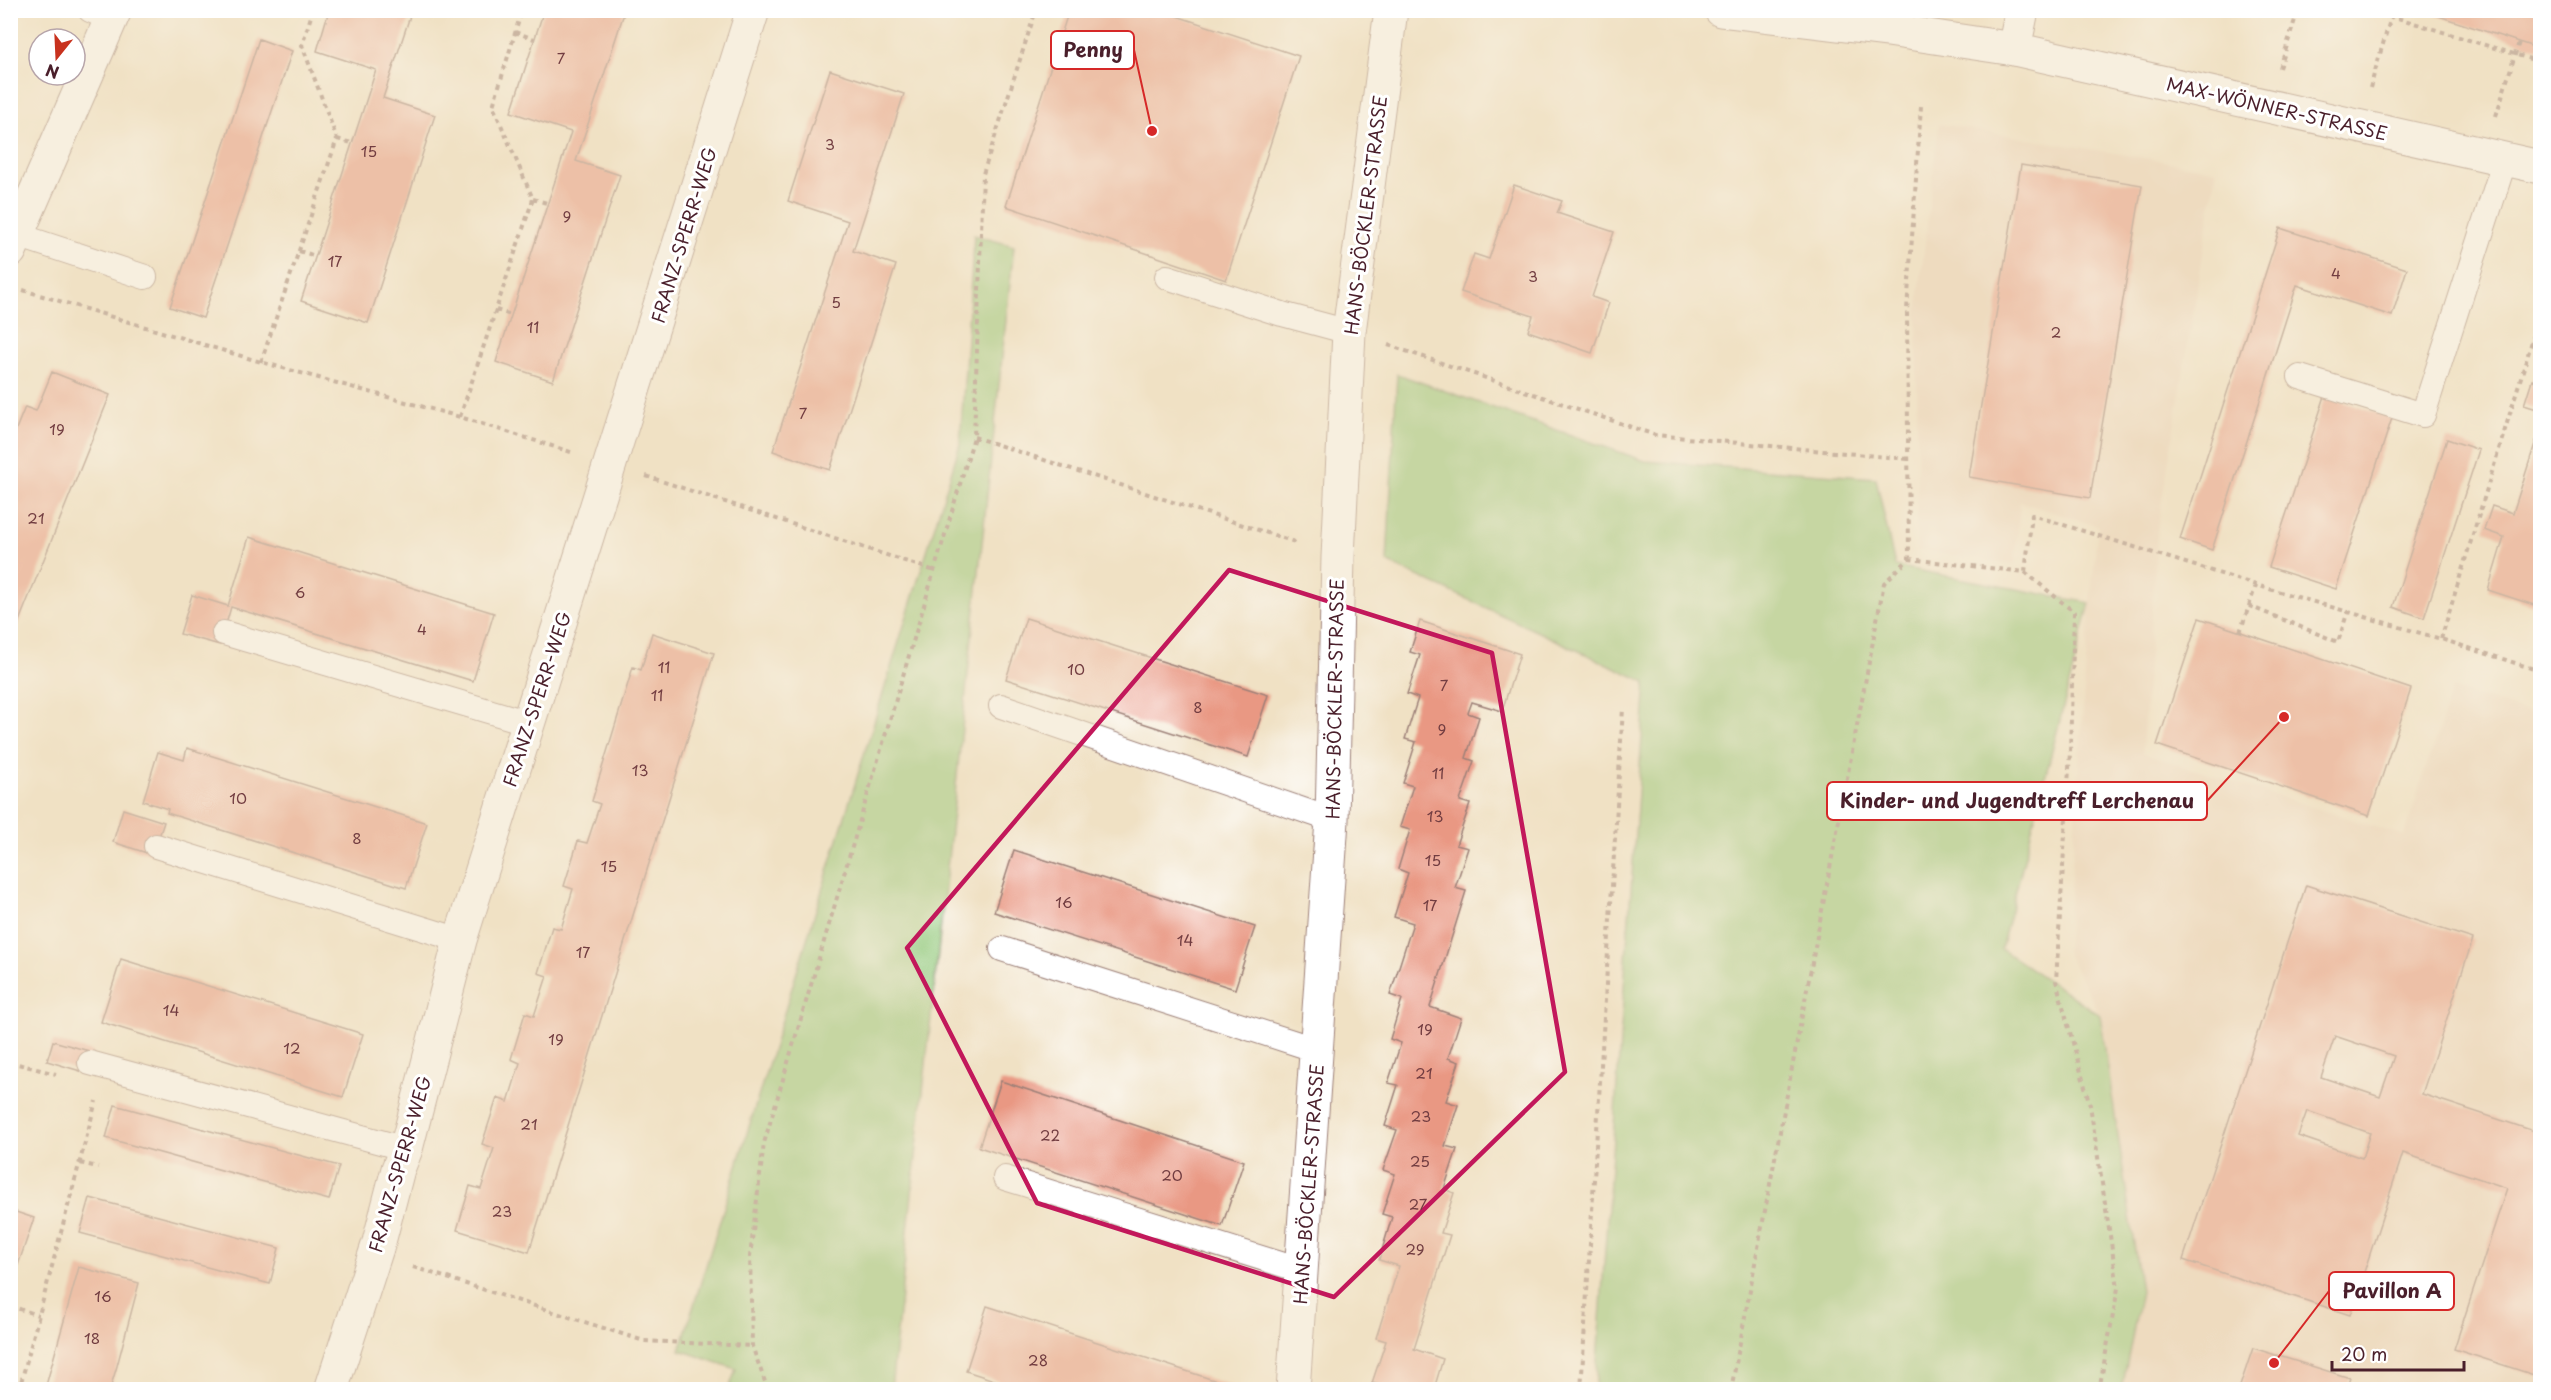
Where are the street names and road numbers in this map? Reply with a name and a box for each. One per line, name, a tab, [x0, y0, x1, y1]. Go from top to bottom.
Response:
street label: MAX-WÖNNER-STRASSE	[2164, 69, 2390, 147]
street label: HANS-BÖCKLER-STRASSE	[1337, 94, 1393, 336]
street label: FRANZ-SPERR-WEG	[643, 144, 723, 326]
street label: HANS-BÖCKLER-STRASSE	[1318, 578, 1350, 820]
street label: FRANZ-SPERR-WEG	[495, 608, 577, 790]
street label: HANS-BÖCKLER-STRASSE	[1286, 1063, 1330, 1305]
street label: FRANZ-SPERR-WEG	[361, 1072, 437, 1256]

